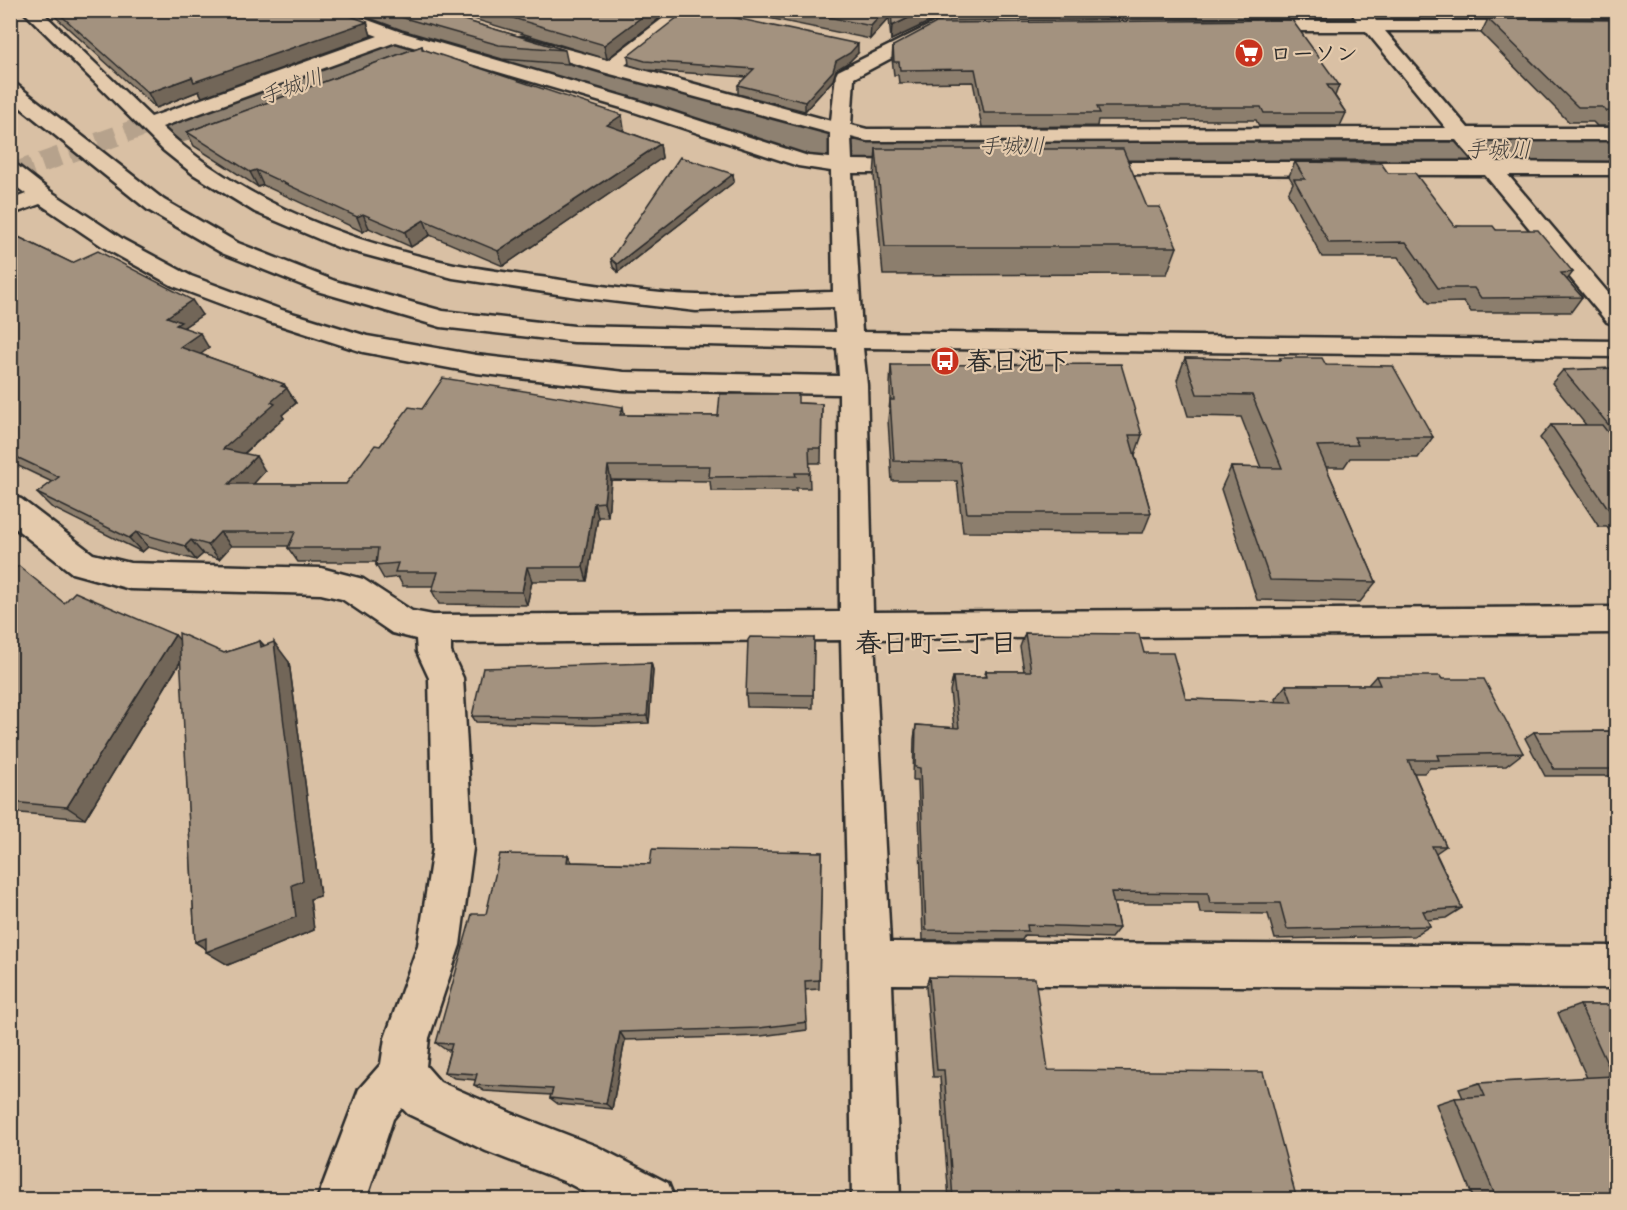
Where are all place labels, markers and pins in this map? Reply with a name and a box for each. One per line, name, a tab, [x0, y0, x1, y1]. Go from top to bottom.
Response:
supermarket icon: ローソン	[1233, 37, 1265, 69]
place label: ローソン	[1270, 40, 1358, 72]
bus stop icon: 春日池下	[929, 345, 961, 377]
place label: 春日池下	[966, 345, 1070, 383]

